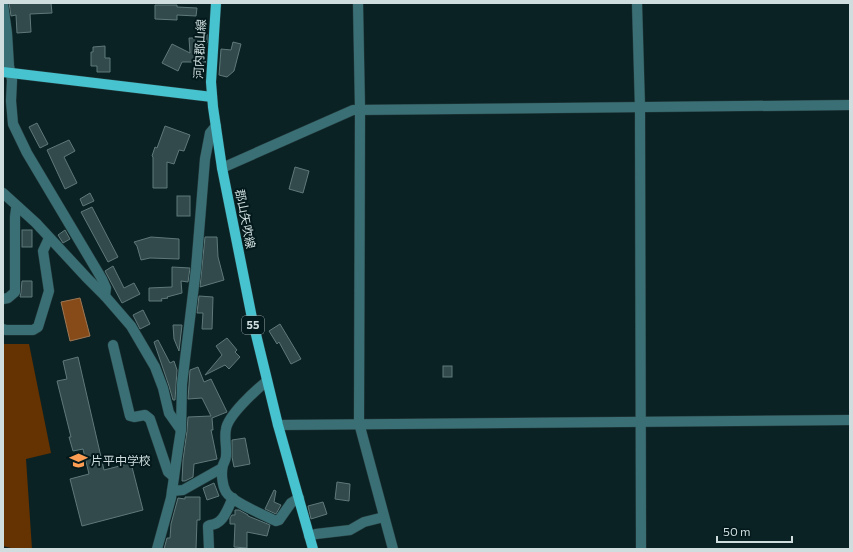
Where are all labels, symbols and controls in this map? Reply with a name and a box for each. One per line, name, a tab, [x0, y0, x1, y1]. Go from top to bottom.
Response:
street label: 河内郡山線	[190, 19, 208, 79]
street label: 郡山矢吹線	[233, 188, 259, 250]
road number: 55	[242, 316, 264, 334]
school or university icon: 片平中学校	[68, 451, 88, 471]
place label: 片平中学校	[91, 453, 151, 467]
scale bar	[717, 518, 792, 544]
text: 50 m	[723, 524, 751, 538]

